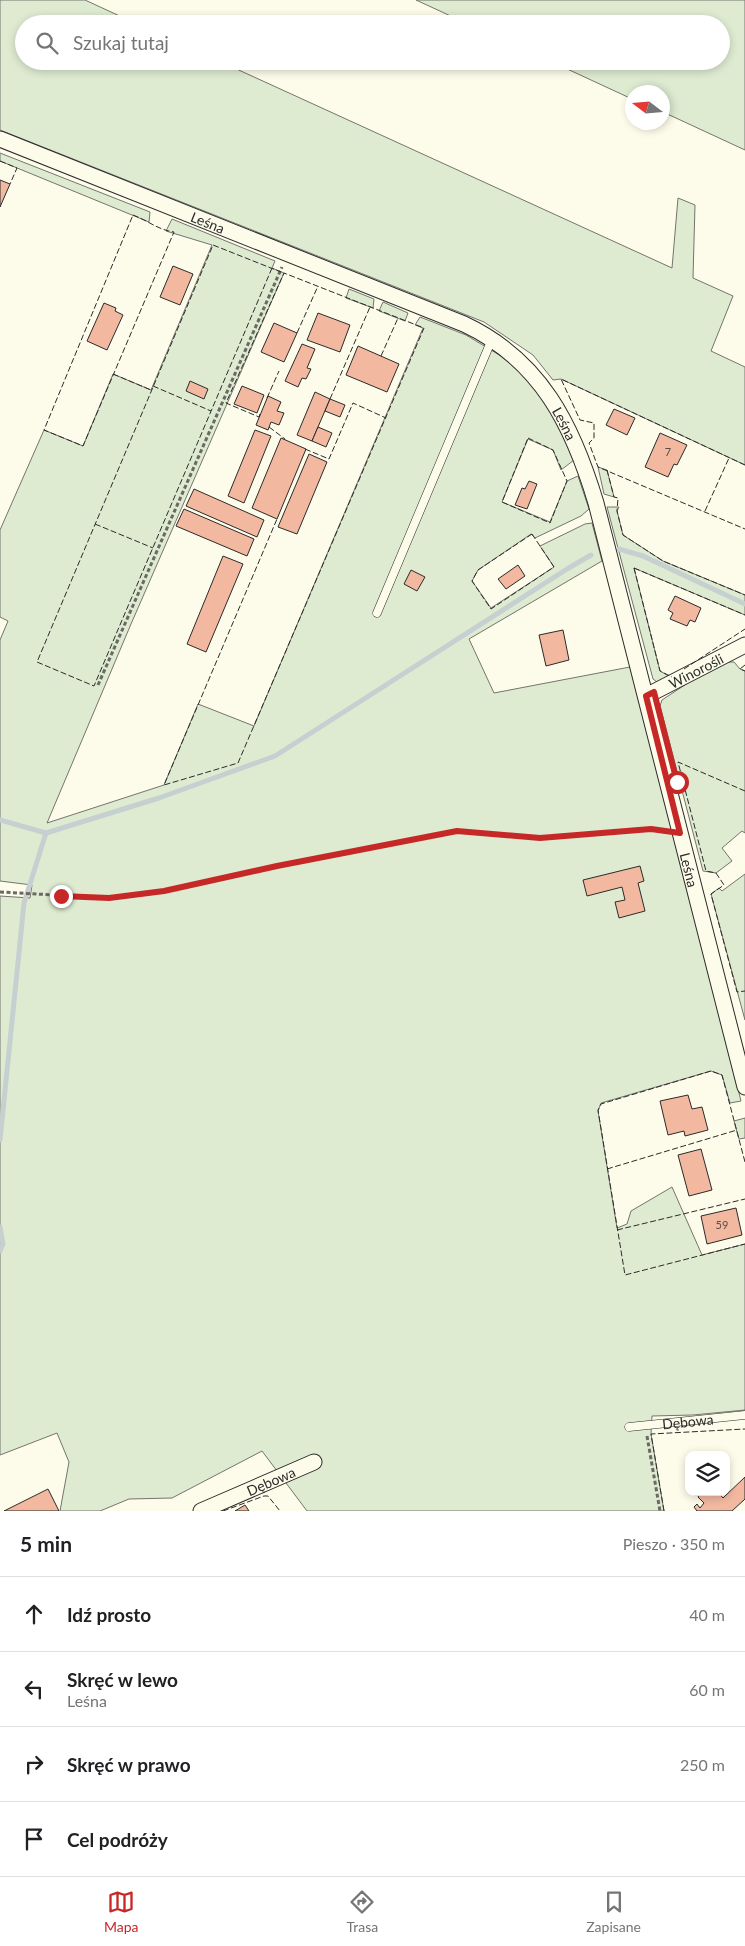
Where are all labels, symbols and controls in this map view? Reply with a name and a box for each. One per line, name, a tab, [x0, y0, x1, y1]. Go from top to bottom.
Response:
search box	[15, 15, 730, 70]
icon: search	[33, 29, 61, 57]
text: Szukaj tutaj	[73, 31, 169, 54]
north arrow	[625, 85, 670, 130]
street label: Leśna	[189, 208, 227, 236]
street label: Leśna	[549, 404, 580, 443]
house number: 7	[665, 445, 671, 458]
street label: Winorośli	[666, 649, 726, 691]
route start	[666, 771, 689, 794]
street label: Leśna	[677, 851, 702, 889]
route end	[50, 885, 73, 908]
house number: 59	[716, 1218, 728, 1231]
street label: Dębowa	[661, 1410, 714, 1432]
map controls	[685, 1451, 730, 1496]
button: layers	[685, 1451, 730, 1496]
street label: Dębowa	[244, 1463, 298, 1499]
text: 5 min	[20, 1531, 72, 1556]
text: Pieszo · 350 m	[623, 1534, 725, 1553]
icon: ahead	[20, 1600, 48, 1628]
text: Idź prosto	[67, 1603, 151, 1626]
text: 40 m	[689, 1605, 725, 1624]
text: Skręć w lewo	[67, 1668, 178, 1691]
icon: left	[20, 1675, 48, 1703]
text: 60 m	[689, 1680, 725, 1699]
text: Leśna	[67, 1691, 107, 1710]
icon: right	[20, 1750, 48, 1778]
text: Skręć w prawo	[67, 1753, 191, 1776]
text: 250 m	[680, 1755, 725, 1774]
icon: arrive	[20, 1825, 48, 1853]
text: Cel podróży	[67, 1828, 168, 1851]
tab: Mapa	[104, 1888, 139, 1935]
tab: Trasa	[347, 1888, 378, 1935]
tab: Zapisane	[586, 1888, 641, 1935]

